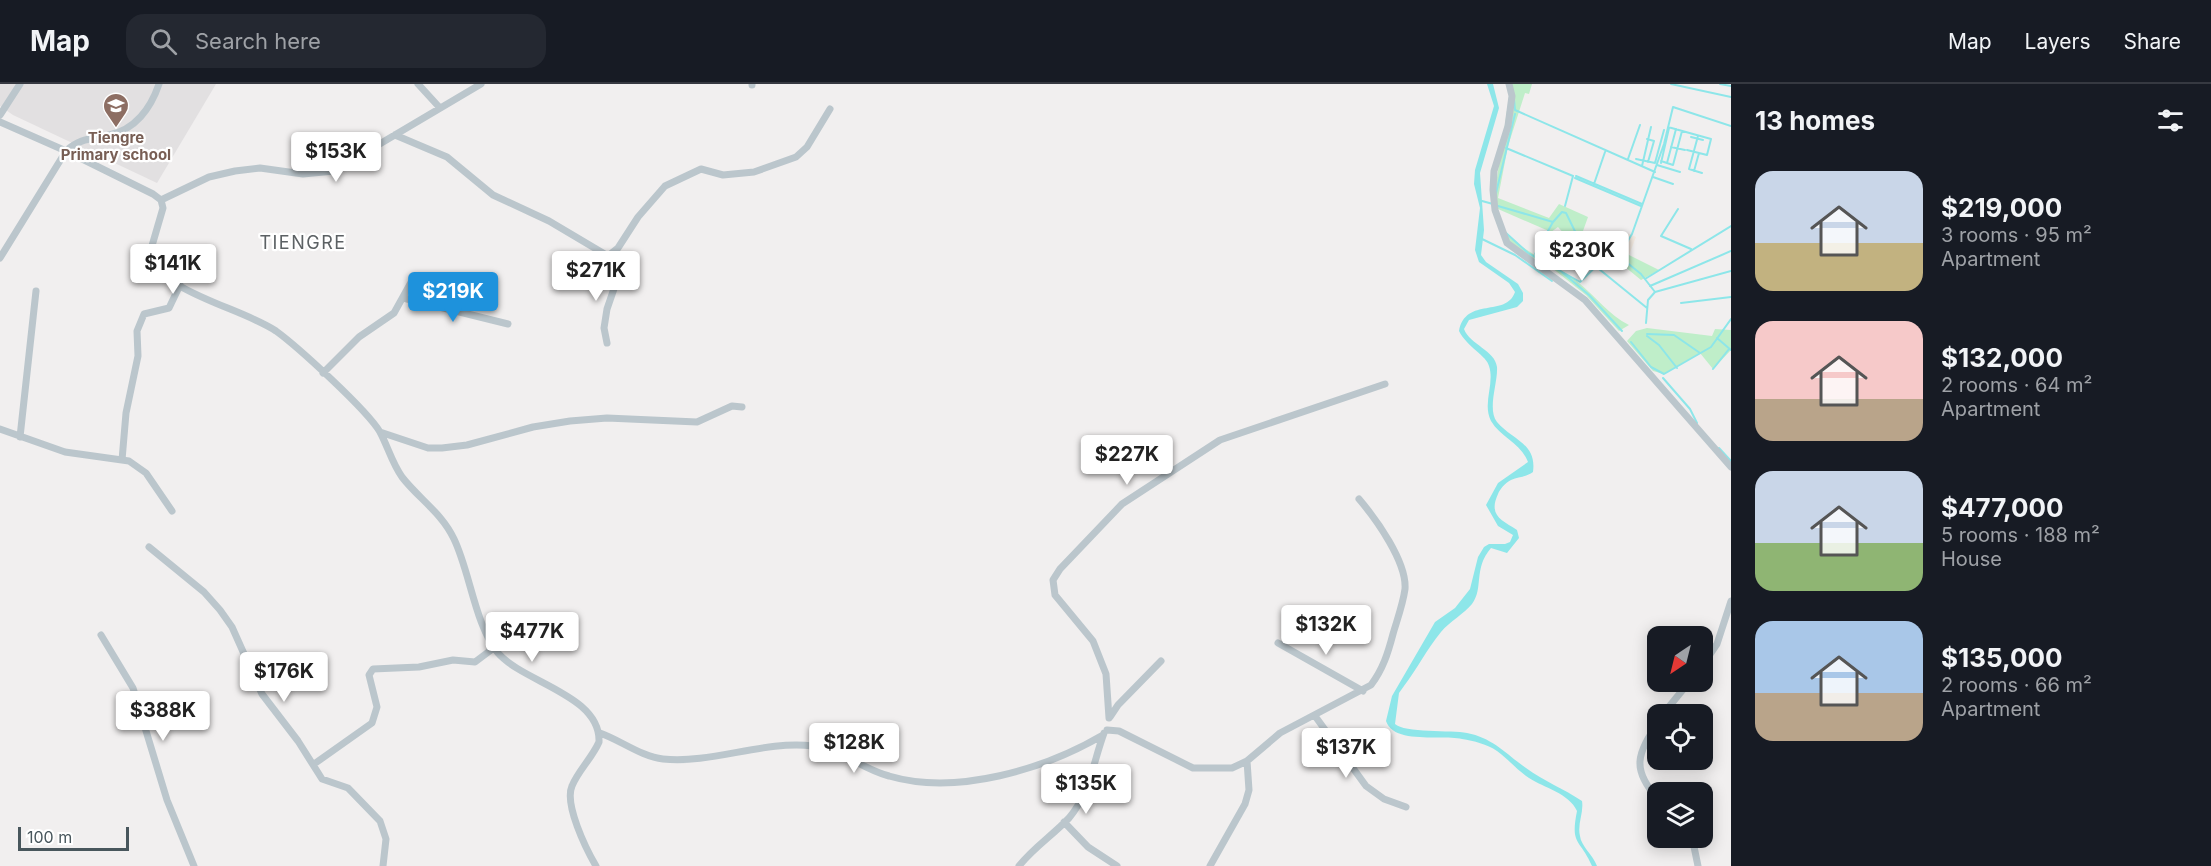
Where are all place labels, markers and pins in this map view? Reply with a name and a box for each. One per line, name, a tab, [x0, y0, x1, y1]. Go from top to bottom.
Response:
school or university icon: Tiengre Primary school	[101, 91, 131, 129]
place label: Tiengre Primary school	[61, 128, 171, 164]
pin: $153K	[294, 132, 378, 183]
pin: $230K	[1540, 231, 1624, 282]
pin: $141K	[131, 244, 215, 295]
pin: $271K	[554, 251, 638, 302]
pin: $219K	[411, 272, 495, 323]
pin: $227K	[1085, 435, 1169, 486]
pin: $132K	[1284, 605, 1368, 656]
pin: $477K	[490, 612, 574, 663]
pin: $176K	[242, 652, 326, 703]
pin: $388K	[121, 691, 205, 742]
pin: $128K	[812, 723, 896, 774]
pin: $137K	[1304, 728, 1388, 779]
pin: $135K	[1044, 764, 1128, 815]

